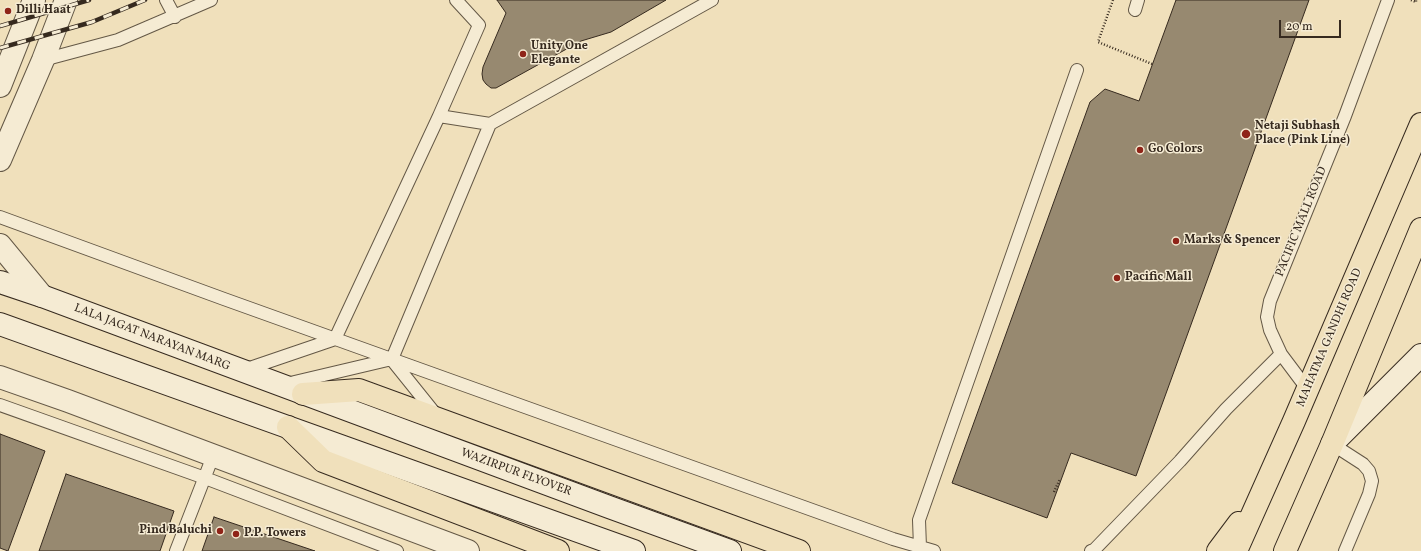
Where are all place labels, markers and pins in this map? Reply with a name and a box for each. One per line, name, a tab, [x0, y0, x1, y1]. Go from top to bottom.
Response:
place label: Dilli Haat	[16, 4, 71, 18]
marker: Dilli Haat	[3, 6, 13, 16]
place label: Unity One Elegante	[531, 40, 588, 68]
marker: Unity One Elegante	[518, 49, 528, 59]
place label: Netaji Subhash Place (Pink Line)	[1255, 120, 1350, 148]
marker: Netaji Subhash Place (Pink Line)	[1240, 128, 1252, 140]
place label: Go Colors	[1148, 143, 1202, 157]
marker: Go Colors	[1135, 145, 1145, 155]
place label: Marks & Spencer	[1184, 234, 1280, 248]
marker: Marks & Spencer	[1171, 236, 1181, 246]
place label: Pacific Mall	[1125, 271, 1192, 285]
marker: Pacific Mall	[1112, 273, 1122, 283]
place label: Pind Baluchi	[139, 524, 212, 538]
marker: Pind Baluchi	[215, 526, 225, 536]
place label: P.P. Towers	[244, 527, 306, 541]
marker: P.P. Towers	[231, 529, 241, 539]

